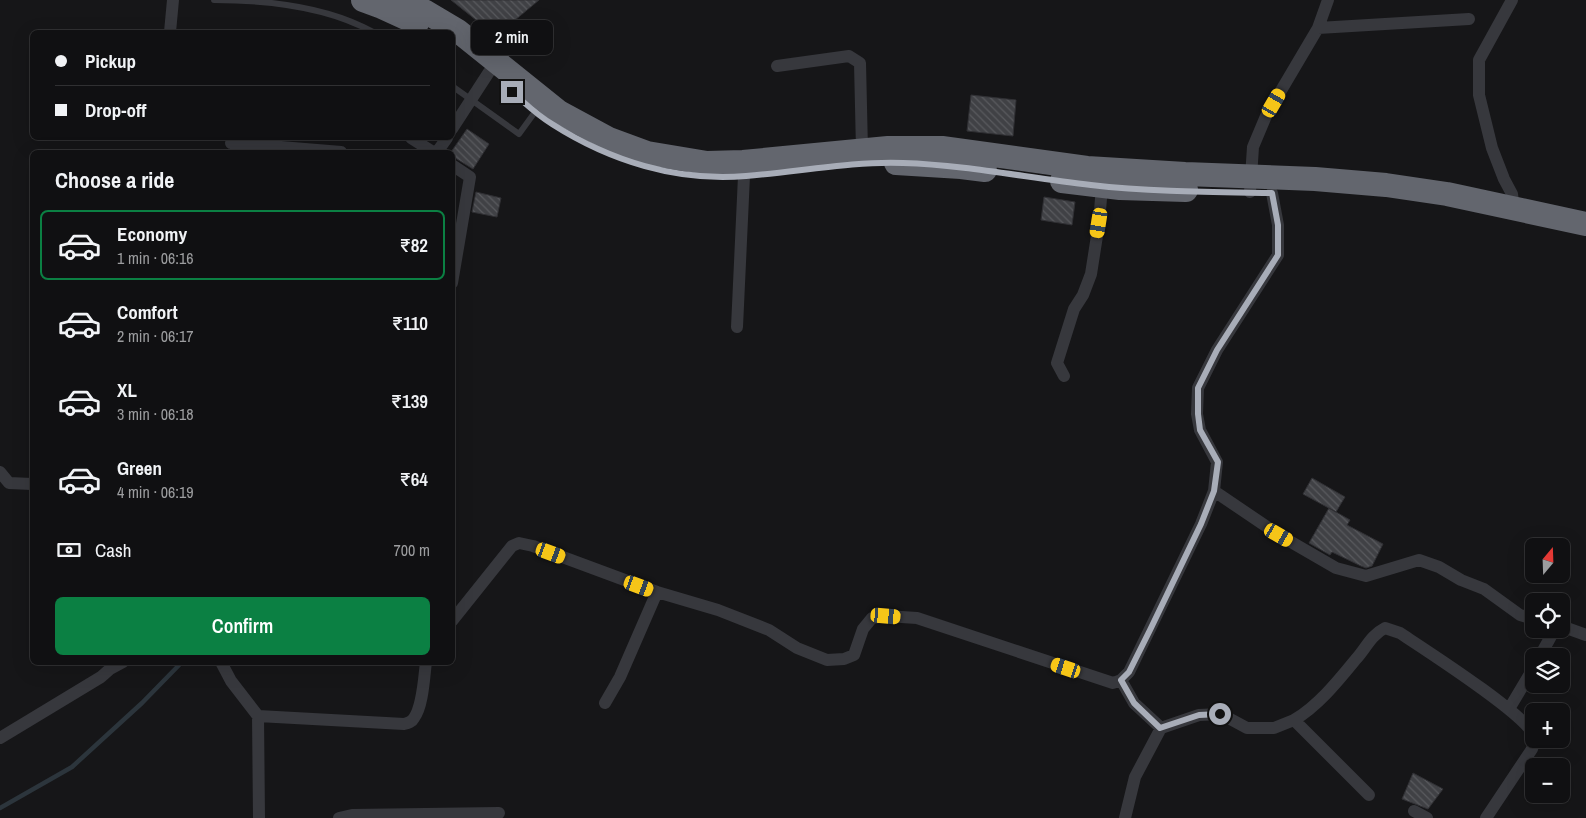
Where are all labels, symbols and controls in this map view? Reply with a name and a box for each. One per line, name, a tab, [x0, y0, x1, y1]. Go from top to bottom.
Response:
callout: 2 min	[471, 19, 553, 54]
text: 2 min	[495, 26, 529, 48]
text: Pickup	[85, 48, 136, 74]
route end	[501, 81, 523, 103]
car	[1260, 86, 1287, 120]
text: Drop-off	[85, 97, 146, 123]
text: Choose a ride	[55, 165, 174, 195]
car	[1089, 207, 1108, 239]
text: Economy	[117, 221, 187, 247]
icon: car	[57, 223, 102, 268]
text: ₹82	[400, 232, 428, 258]
text: 1 min · 06:16	[117, 247, 194, 269]
text: Comfort	[117, 299, 178, 325]
icon: car	[57, 301, 102, 346]
text: ₹110	[392, 310, 428, 336]
text: 2 min · 06:17	[117, 325, 194, 347]
text: XL	[117, 377, 137, 403]
icon: car	[57, 379, 102, 424]
text: ₹139	[391, 388, 428, 414]
text: 3 min · 06:18	[117, 403, 194, 425]
text: Green	[117, 455, 162, 481]
icon: car	[57, 457, 102, 502]
text: ₹64	[400, 466, 428, 492]
text: 4 min · 06:19	[117, 481, 194, 503]
car	[1262, 521, 1295, 549]
icon: cash	[55, 536, 83, 564]
text: Cash	[95, 537, 131, 563]
north arrow	[1525, 538, 1570, 582]
map controls	[1525, 538, 1570, 803]
text: 700 m	[394, 539, 430, 561]
car	[534, 541, 567, 565]
car	[622, 574, 655, 598]
button: locate	[1525, 593, 1570, 638]
button: Confirm	[55, 597, 430, 655]
car	[870, 607, 901, 625]
button: layers	[1525, 648, 1570, 693]
car	[1049, 656, 1082, 680]
route start	[1209, 703, 1231, 725]
button: +	[1525, 703, 1570, 748]
button: −	[1525, 758, 1570, 803]

